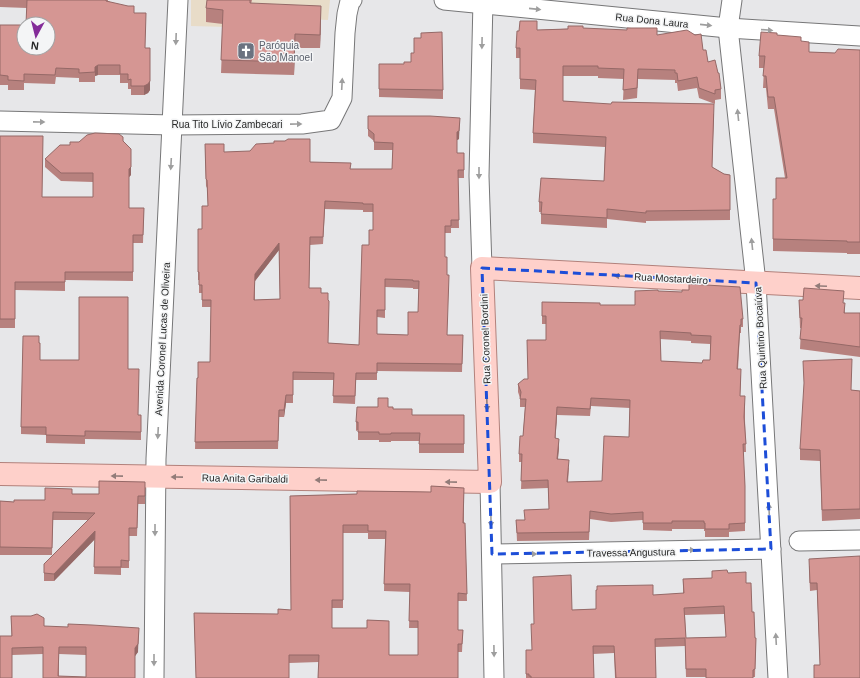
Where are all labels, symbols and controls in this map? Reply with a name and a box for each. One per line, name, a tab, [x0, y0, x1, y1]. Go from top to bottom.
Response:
one-way arrow	[529, 6, 541, 12]
street label: Rua Dona Laura	[615, 11, 689, 30]
north arrow	[16, 16, 56, 56]
one-way arrow	[700, 22, 712, 29]
one-way arrow	[761, 27, 773, 34]
one-way arrow	[173, 33, 180, 45]
one-way arrow	[478, 37, 485, 49]
text: N	[30, 39, 39, 52]
place label: Paróquia São Manoel	[259, 40, 312, 63]
church icon: Paróquia São Manoel	[236, 41, 256, 61]
one-way arrow	[339, 78, 346, 90]
one-way arrow	[735, 109, 741, 121]
one-way arrow	[33, 119, 46, 125]
street label: Rua Tito Lívio Zambecari	[171, 119, 283, 130]
one-way arrow	[290, 121, 303, 127]
one-way arrow	[168, 157, 174, 170]
one-way arrow	[476, 167, 482, 180]
one-way arrow	[749, 238, 755, 250]
street label: Avenida Coronel Lucas de Oliveira	[153, 262, 172, 416]
street label: Rua Mostardeiro	[634, 271, 709, 286]
one-way arrow	[614, 272, 626, 279]
one-way arrow	[815, 283, 827, 290]
street label: Rua Quintino Bocaiúva	[752, 286, 769, 389]
street label: Rua Coronel Bordini	[478, 294, 493, 384]
one-way arrow	[484, 399, 491, 411]
one-way arrow	[154, 427, 161, 439]
street label: Rua Anita Garibaldi	[202, 472, 288, 485]
one-way arrow	[110, 473, 123, 479]
one-way arrow	[170, 474, 183, 480]
one-way arrow	[315, 476, 327, 483]
one-way arrow	[444, 479, 457, 485]
one-way arrow	[765, 503, 772, 515]
one-way arrow	[488, 515, 494, 528]
one-way arrow	[152, 524, 159, 536]
street label: Travessa Angustura	[587, 546, 676, 559]
one-way arrow	[683, 547, 695, 554]
one-way arrow	[525, 550, 537, 557]
one-way arrow	[772, 633, 779, 645]
one-way arrow	[491, 645, 497, 658]
one-way arrow	[151, 654, 157, 667]

